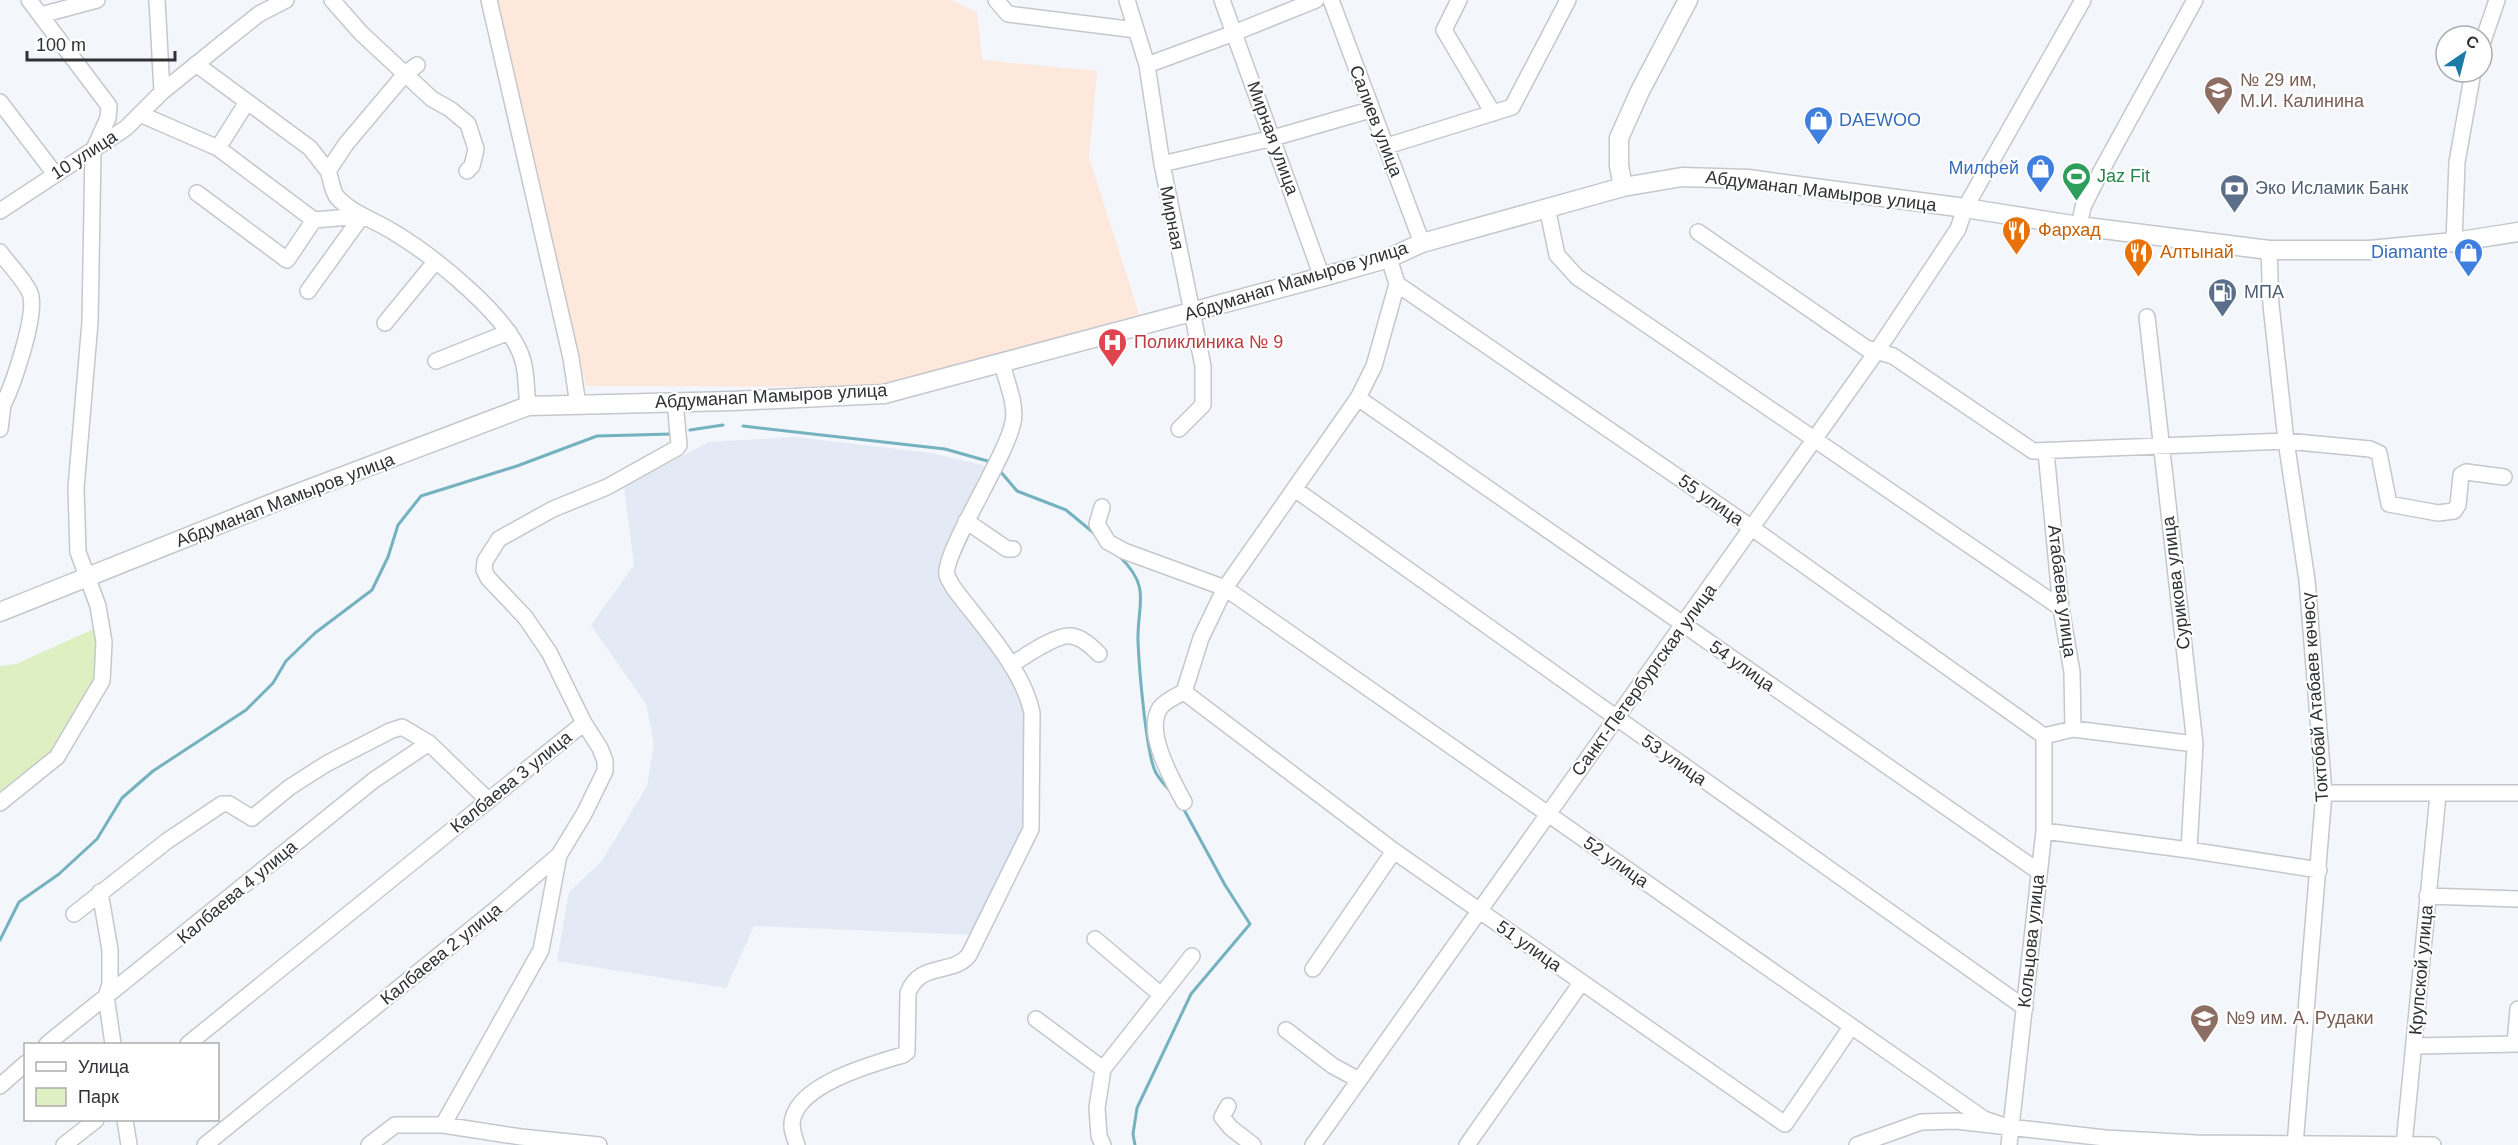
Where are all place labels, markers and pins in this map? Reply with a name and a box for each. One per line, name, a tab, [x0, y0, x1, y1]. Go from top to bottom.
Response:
place label: № 29 им, М.И. Калинина	[2240, 70, 2365, 111]
school or university icon: № 29 им, М.И. Калинина	[2203, 74, 2235, 116]
shop icon: DAEWOO	[1802, 104, 1834, 146]
place label: DAEWOO	[1839, 110, 1921, 130]
shop icon: Милфей	[2024, 152, 2056, 194]
place label: Милфей	[1949, 158, 2019, 178]
sports icon: Jaz Fit	[2060, 160, 2092, 202]
place label: Jaz Fit	[2097, 166, 2150, 186]
bank icon: Эко Исламик Банк	[2218, 172, 2250, 214]
place label: Эко Исламик Банк	[2255, 178, 2409, 198]
restaurant icon: Фархад	[2001, 214, 2033, 256]
place label: Фархад	[2038, 220, 2101, 240]
restaurant icon: Алтынай	[2123, 236, 2155, 278]
shop icon: Diamante	[2453, 236, 2485, 278]
place label: Алтынай	[2160, 242, 2234, 262]
place label: Diamante	[2371, 242, 2448, 262]
fuel station icon: МПА	[2207, 276, 2239, 318]
place label: МПА	[2244, 282, 2284, 302]
hospital icon: Поликлиника № 9	[1097, 326, 1129, 368]
place label: Поликлиника № 9	[1134, 332, 1283, 352]
school or university icon: №9 им. А. Рудаки	[2189, 1002, 2221, 1044]
place label: №9 им. А. Рудаки	[2226, 1008, 2374, 1028]

